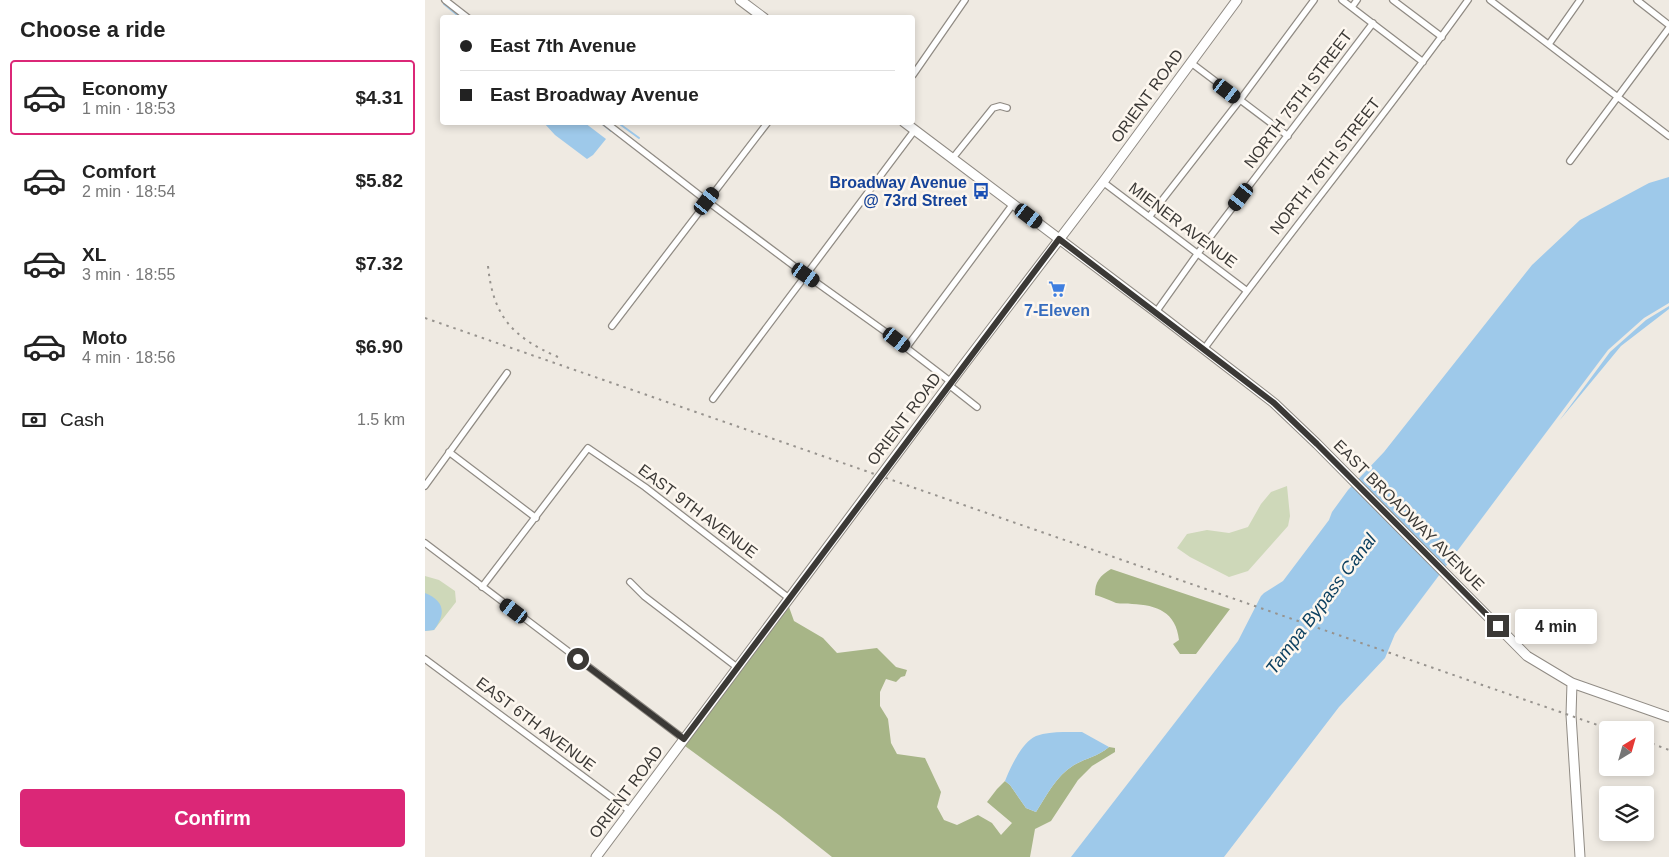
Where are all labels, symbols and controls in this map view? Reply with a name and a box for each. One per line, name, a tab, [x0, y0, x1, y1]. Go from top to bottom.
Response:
text: Choose a ride	[20, 17, 165, 42]
street label: NORTH 75TH STREET	[1241, 27, 1355, 171]
text: East 7th Avenue	[490, 35, 636, 56]
street label: ORIENT ROAD	[1108, 46, 1186, 146]
icon: car	[22, 75, 67, 120]
car	[1210, 76, 1243, 106]
text: Economy	[82, 78, 168, 99]
text: East Broadway Avenue	[490, 84, 699, 105]
text: $4.31	[355, 87, 403, 108]
street label: NORTH 76TH STREET	[1267, 95, 1383, 237]
text: 1 min · 18:53	[82, 100, 175, 117]
icon: car	[22, 158, 67, 203]
text: Comfort	[82, 161, 156, 182]
text: $5.82	[355, 170, 403, 191]
place label: Broadway Avenue @ 73rd Street	[829, 174, 968, 209]
street label: MIENER AVENUE	[1126, 179, 1240, 271]
bus stop icon: Broadway Avenue @ 73rd Street	[971, 181, 991, 201]
car	[1225, 181, 1256, 213]
text: 2 min · 18:54	[82, 183, 175, 200]
car	[691, 185, 722, 217]
car	[1012, 201, 1045, 231]
icon: car	[22, 241, 67, 286]
text: XL	[82, 244, 106, 265]
text: $7.32	[355, 253, 403, 274]
car	[789, 260, 822, 290]
text: 3 min · 18:55	[82, 266, 175, 283]
supermarket icon: 7-Eleven	[1047, 279, 1067, 299]
place label: 7-Eleven	[1024, 302, 1090, 319]
icon: car	[22, 324, 67, 369]
car	[880, 325, 913, 355]
text: Moto	[82, 327, 127, 348]
text: $6.90	[355, 336, 403, 357]
text: 4 min · 18:56	[82, 349, 175, 366]
street label: ORIENT ROAD	[864, 370, 944, 468]
icon: cash	[20, 406, 48, 434]
text: Cash	[60, 409, 104, 430]
text: 1.5 km	[357, 411, 405, 428]
street label: EAST BROADWAY AVENUE	[1330, 436, 1488, 594]
street label: EAST 9TH AVENUE	[635, 461, 761, 561]
water label: Tampa Bypass Canal	[1262, 529, 1381, 678]
car	[497, 596, 530, 626]
callout: 4 min	[1515, 608, 1598, 644]
route end	[1487, 615, 1509, 637]
text: 4 min	[1535, 618, 1577, 635]
route start	[567, 648, 589, 670]
street label: EAST 6TH AVENUE	[473, 674, 599, 774]
north arrow	[1599, 721, 1654, 776]
map controls	[1599, 721, 1654, 841]
street label: ORIENT ROAD	[586, 743, 666, 841]
button: layers	[1599, 786, 1654, 841]
button: Confirm	[20, 789, 405, 847]

